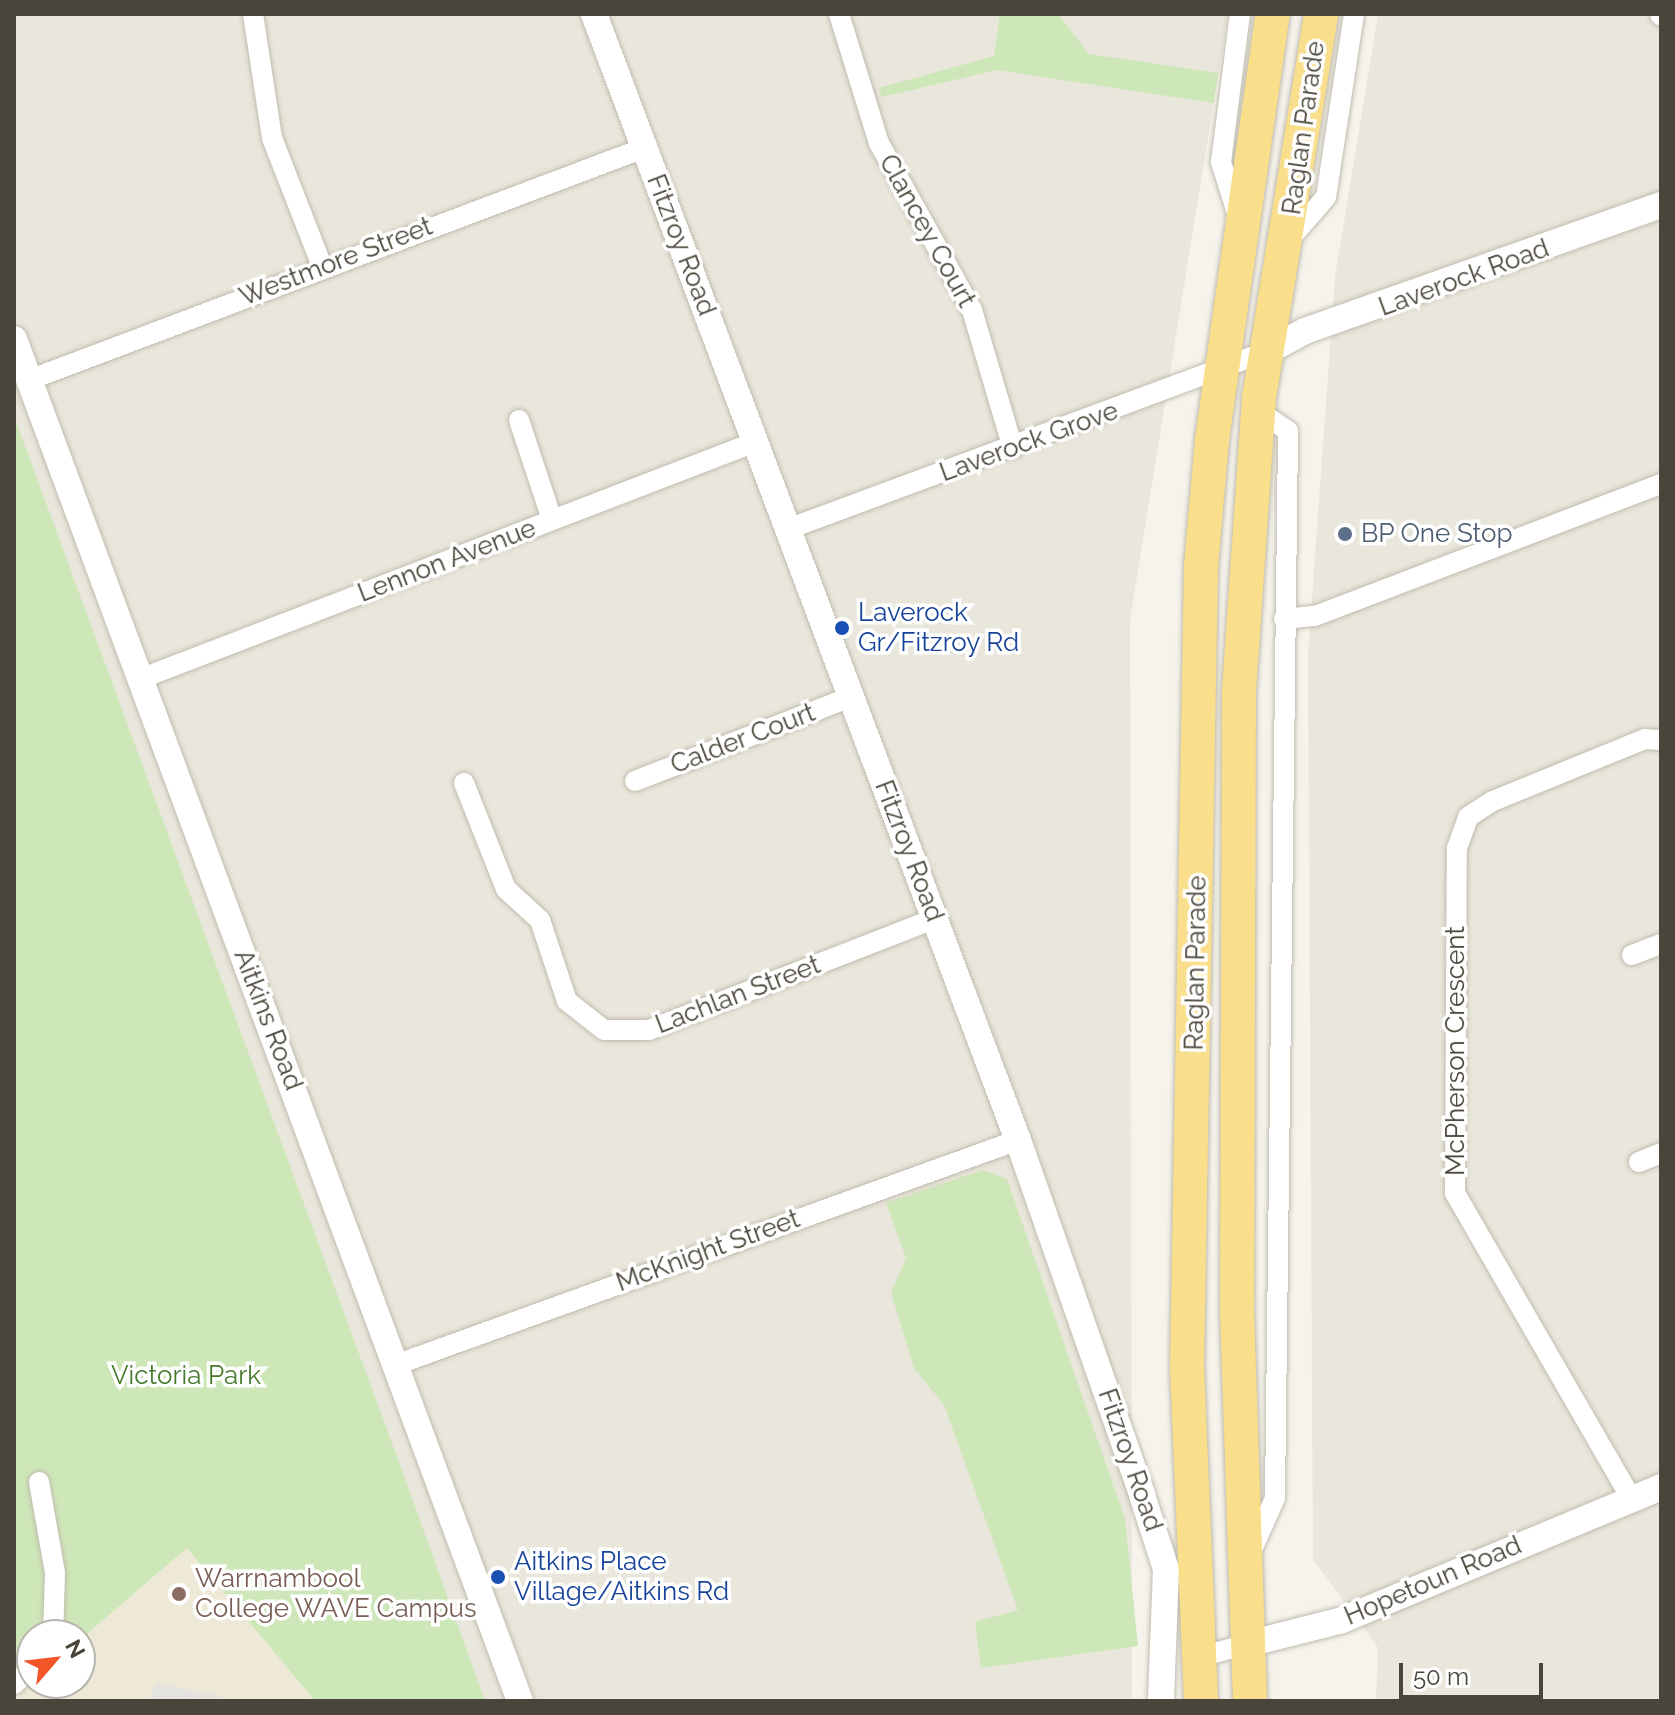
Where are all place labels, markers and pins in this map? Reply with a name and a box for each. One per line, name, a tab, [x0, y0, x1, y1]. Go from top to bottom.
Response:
place label: BP One Stop	[1361, 518, 1513, 550]
marker: BP One Stop	[1336, 525, 1354, 543]
place label: Laverock Gr/Fitzroy Rd	[858, 597, 1020, 658]
marker: Laverock Gr/Fitzroy Rd	[833, 619, 851, 637]
place label: Aitkins Place Village/Aitkins Rd	[514, 1546, 729, 1608]
place label: Warrnambool College WAVE Campus	[195, 1563, 477, 1624]
marker: Aitkins Place Village/Aitkins Rd	[489, 1568, 507, 1586]
marker: Warrnambool College WAVE Campus	[170, 1585, 188, 1603]

